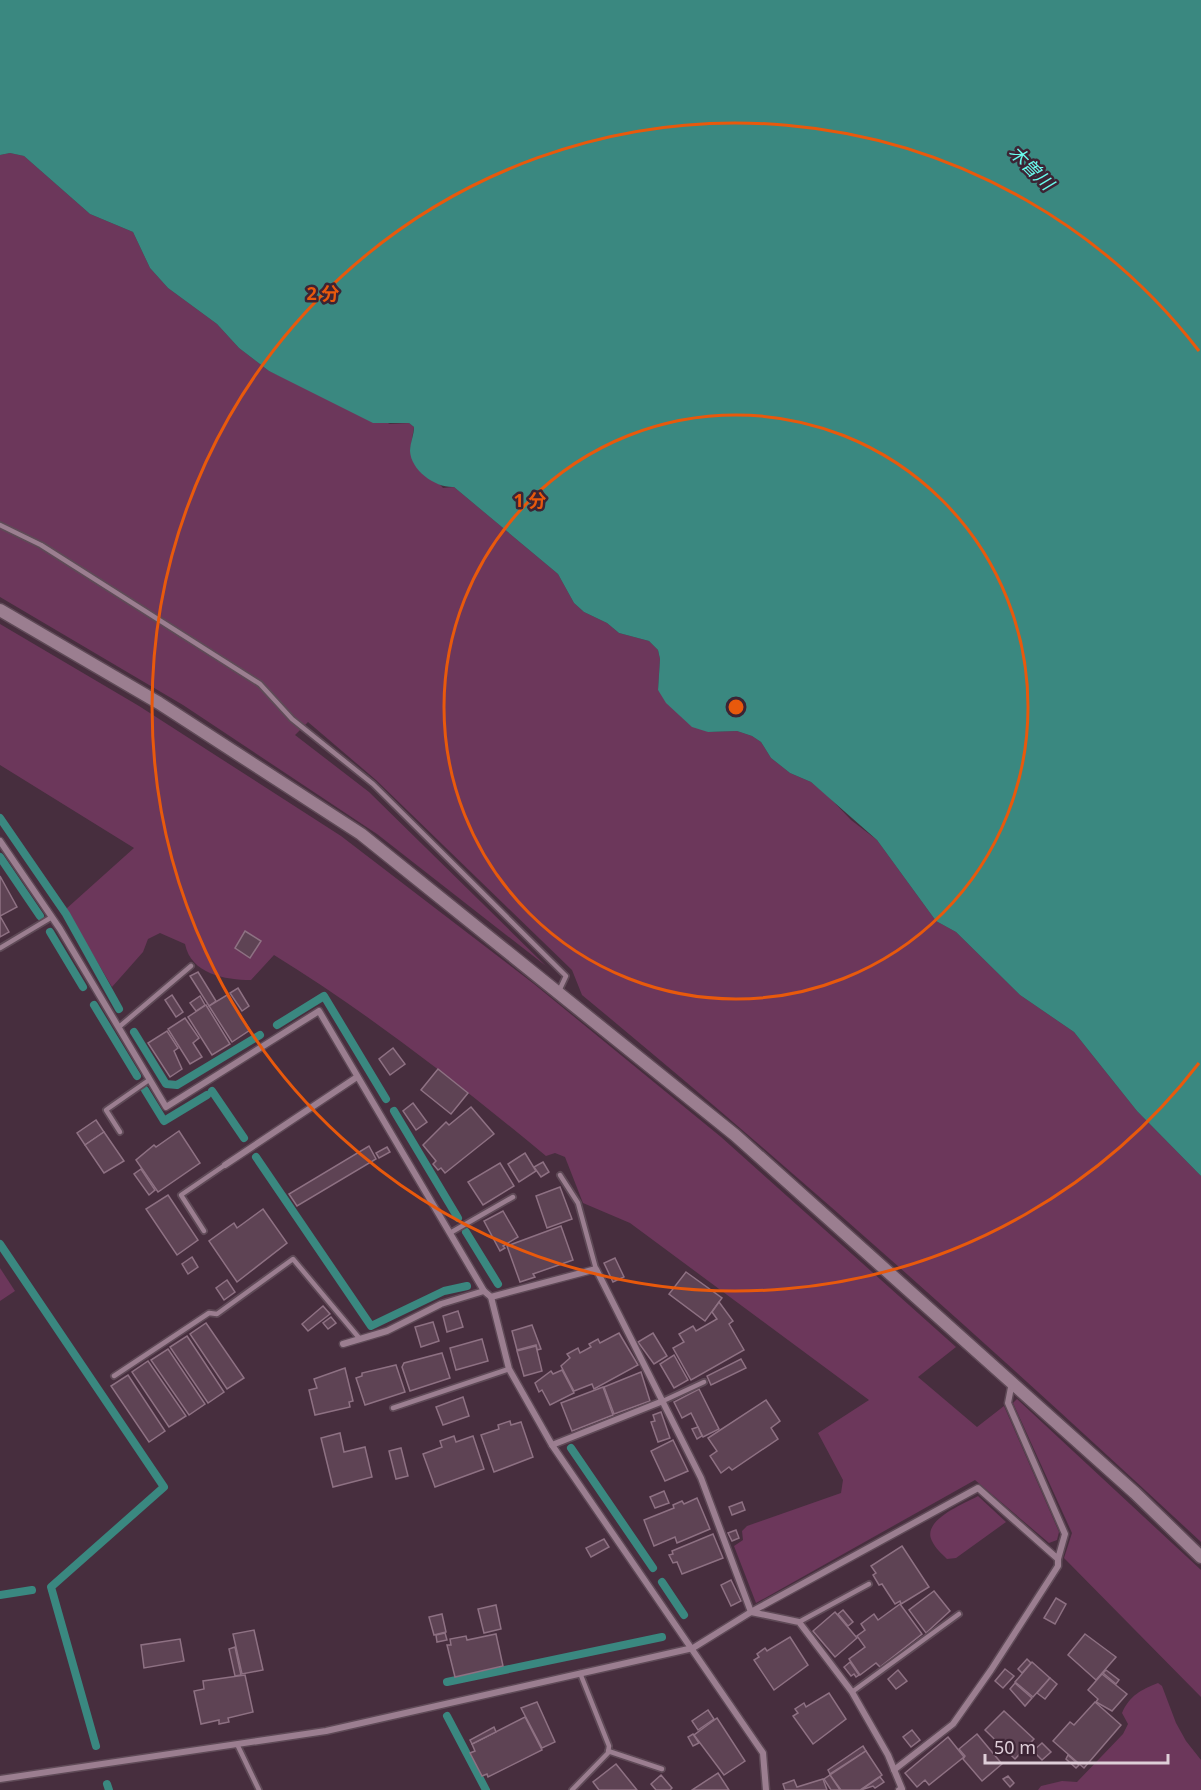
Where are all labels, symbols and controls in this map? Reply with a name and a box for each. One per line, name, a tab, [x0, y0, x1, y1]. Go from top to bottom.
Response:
water label: 木曽川	[1004, 140, 1061, 196]
text: 2 分	[307, 281, 339, 305]
text: 1 分	[514, 488, 546, 512]
centre of rings	[726, 697, 746, 717]
scale bar	[985, 1727, 1168, 1765]
text: 50 m	[994, 1735, 1036, 1759]

